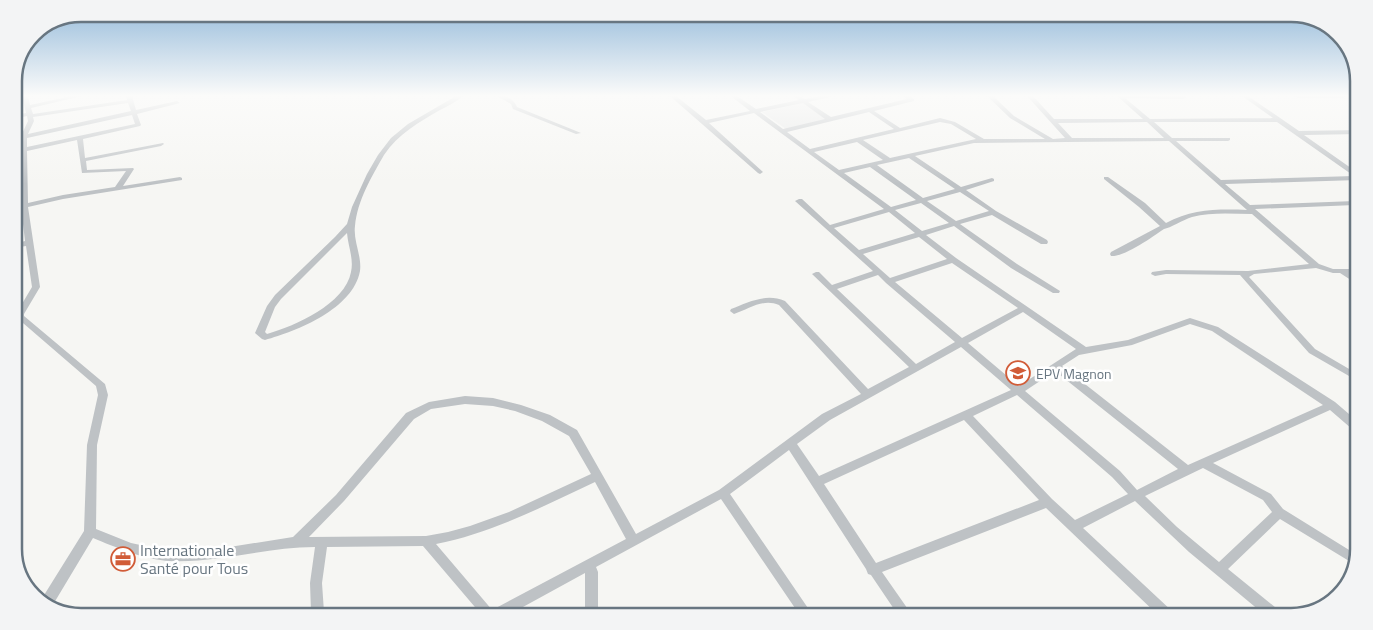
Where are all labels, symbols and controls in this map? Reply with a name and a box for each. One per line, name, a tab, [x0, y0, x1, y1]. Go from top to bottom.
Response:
school or university icon: EPV Magnon	[1005, 360, 1031, 386]
place label: EPV Magnon	[1036, 363, 1112, 384]
place label: Internationale Santé pour Tous	[140, 538, 248, 580]
office icon: Internationale Santé pour Tous	[110, 546, 136, 572]

